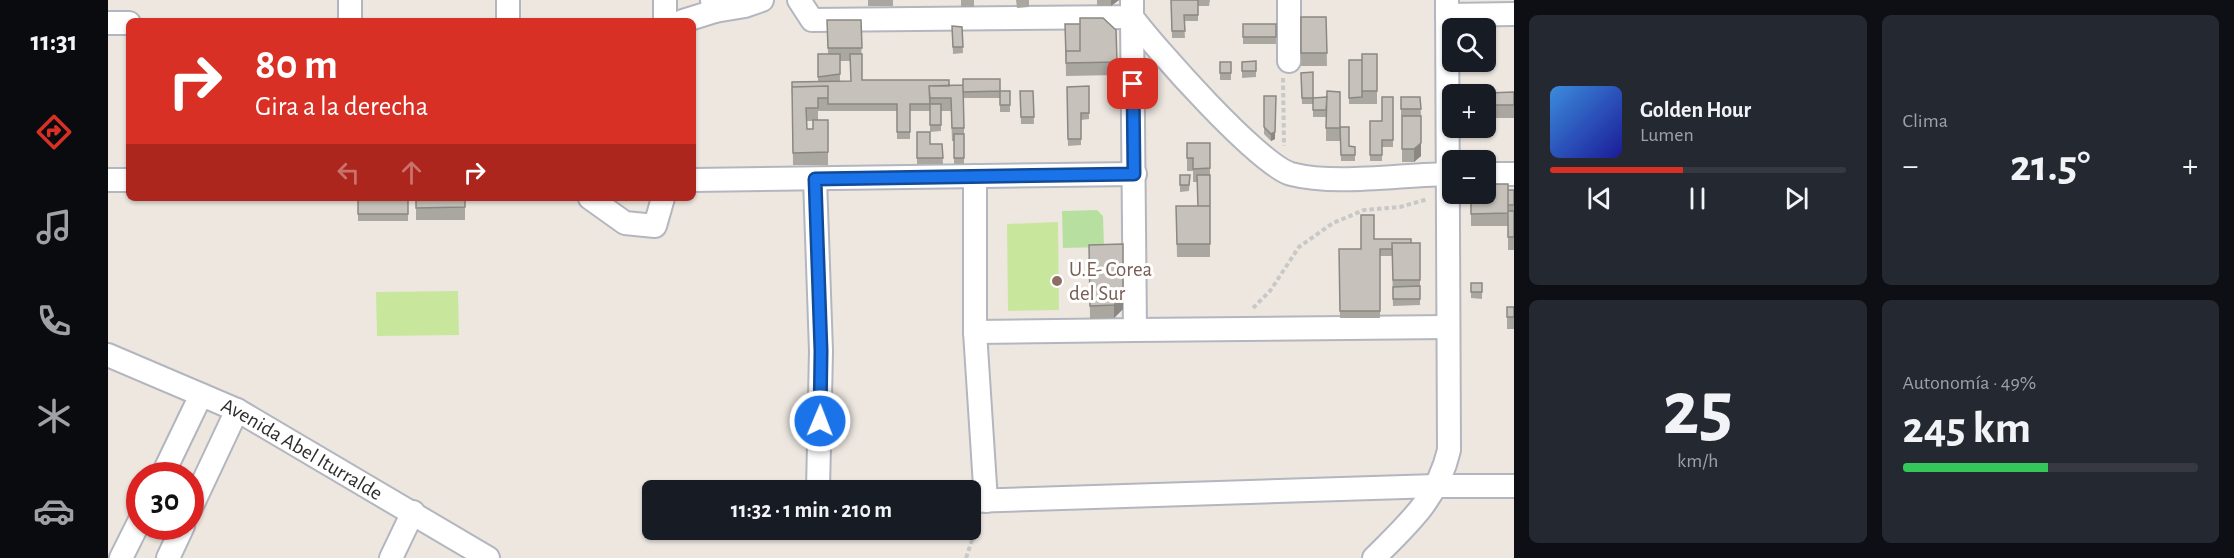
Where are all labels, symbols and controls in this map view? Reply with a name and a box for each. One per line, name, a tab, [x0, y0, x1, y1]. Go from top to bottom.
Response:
map controls	[1442, 18, 1496, 204]
button: search	[1442, 18, 1496, 72]
text: 11:31	[31, 28, 77, 55]
icon: right	[156, 42, 234, 120]
text: 80 m	[255, 44, 338, 86]
pin	[1107, 58, 1158, 109]
icon: arrive	[1116, 67, 1149, 100]
button: +	[1442, 84, 1496, 138]
text: Gira a la derecha	[255, 93, 428, 120]
text: Golden Hour	[1640, 99, 1751, 121]
icon: directions	[33, 111, 75, 153]
text: Clima	[1903, 111, 1948, 131]
text: Lumen	[1640, 125, 1694, 145]
text: 21.5°	[2010, 144, 2090, 189]
button: −	[1442, 150, 1496, 204]
text: −	[1903, 150, 1918, 183]
text: +	[2182, 150, 2198, 183]
icon: left	[332, 156, 365, 189]
icon: ahead	[395, 156, 428, 189]
icon: right	[458, 156, 491, 189]
icon: previous	[1583, 182, 1616, 215]
icon: pause	[1681, 182, 1714, 215]
icon: next	[1780, 182, 1813, 215]
icon: music	[33, 206, 75, 248]
place label: U.E- Corea del Sur	[1069, 259, 1153, 304]
marker: U.E- Corea del Sur	[1050, 274, 1064, 288]
icon: phone	[33, 300, 75, 342]
text: 25	[1663, 371, 1733, 449]
text: Autonomía · 49%	[1903, 373, 2036, 393]
position arrow	[788, 389, 852, 453]
street label: Avenida Abel Iturralde	[219, 394, 386, 504]
icon: climate	[33, 395, 75, 437]
text: 245 km	[1903, 406, 2031, 451]
text: km/h	[1677, 451, 1718, 471]
speed limit sign: 30	[126, 462, 204, 540]
icon: car	[33, 490, 75, 532]
text: 11:32 · 1 min · 210 m	[731, 499, 892, 521]

